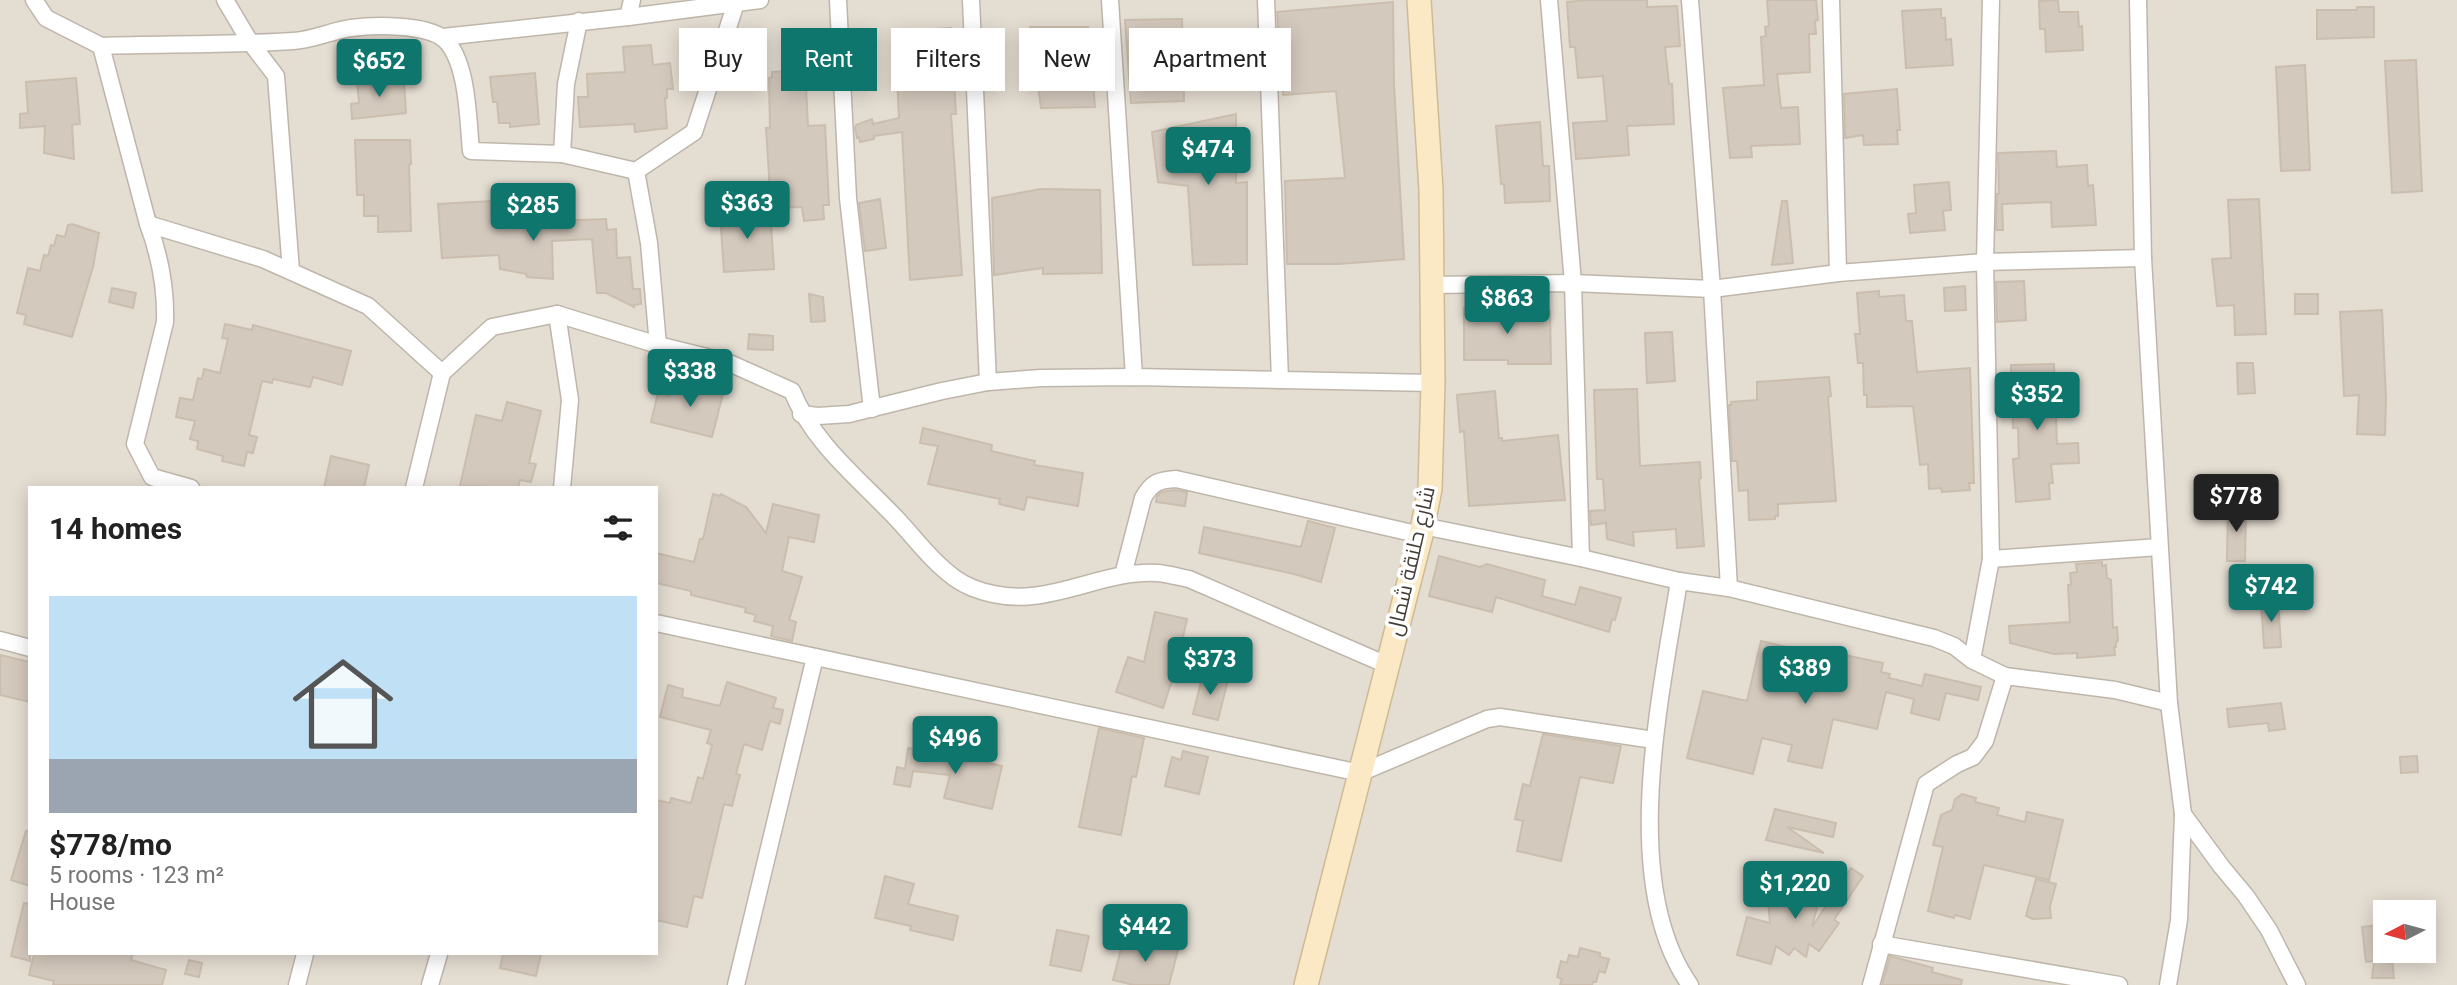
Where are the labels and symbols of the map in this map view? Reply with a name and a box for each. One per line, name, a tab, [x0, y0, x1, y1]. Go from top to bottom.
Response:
pin: $652	[338, 40, 420, 99]
pin: $474	[1167, 128, 1249, 187]
pin: $363	[706, 182, 788, 241]
pin: $285	[492, 184, 574, 243]
pin: $863	[1466, 276, 1548, 336]
pin: $338	[649, 350, 731, 409]
pin: $352	[1996, 372, 2078, 432]
pin: $778	[2195, 475, 2277, 534]
street label: شارع حلنقة شمال	[1382, 484, 1442, 639]
pin: $742	[2230, 564, 2312, 624]
pin: $373	[1169, 638, 1251, 697]
pin: $389	[1764, 646, 1846, 706]
pin: $496	[914, 716, 996, 776]
pin: $1,220	[1738, 862, 1852, 921]
north arrow	[2373, 900, 2436, 962]
pin: $442	[1104, 904, 1186, 964]

